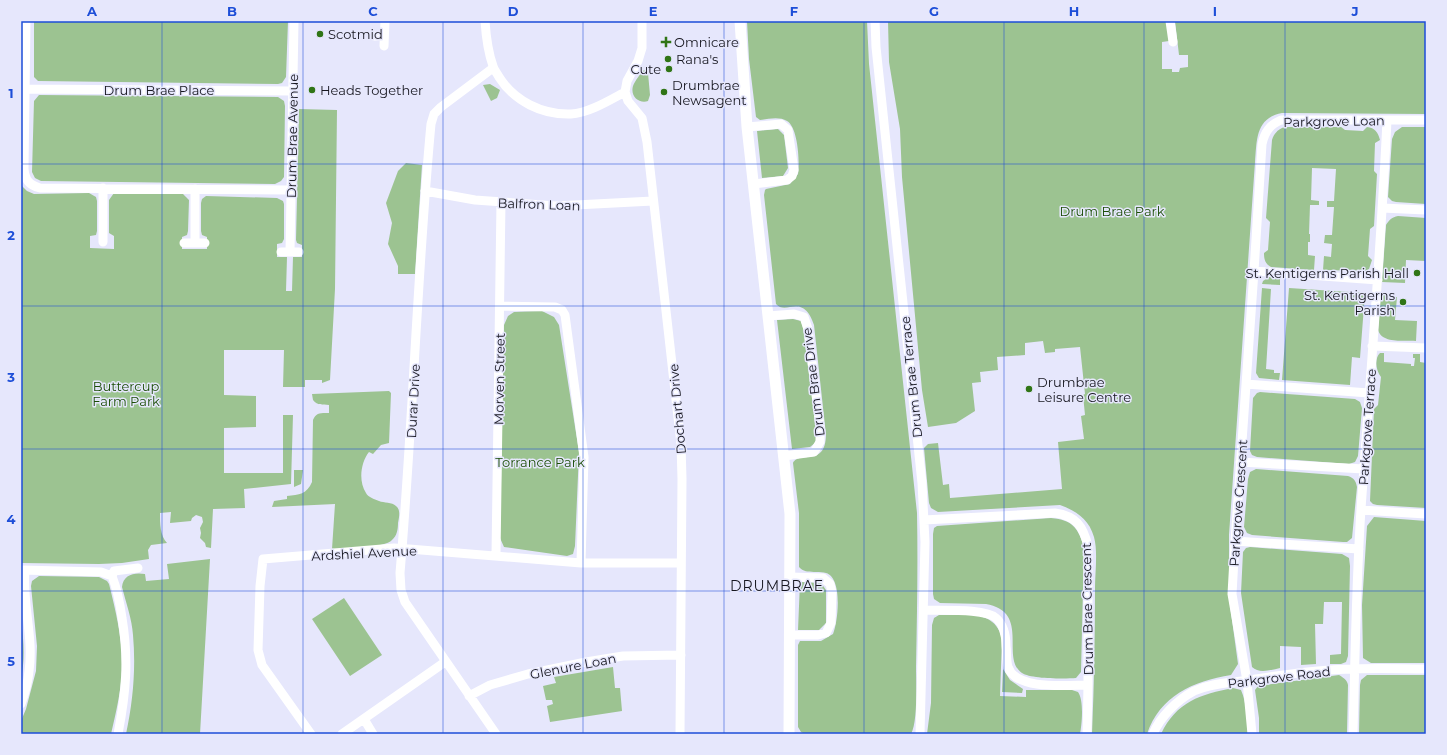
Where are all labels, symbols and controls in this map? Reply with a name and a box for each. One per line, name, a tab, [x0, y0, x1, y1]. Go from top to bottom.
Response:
text: A	[86, 3, 98, 19]
text: B	[227, 3, 237, 19]
text: C	[368, 3, 378, 19]
text: D	[508, 3, 519, 19]
text: E	[649, 3, 658, 19]
text: F	[790, 3, 798, 19]
text: G	[929, 3, 939, 19]
text: H	[1069, 3, 1079, 19]
text: I	[1213, 3, 1217, 19]
text: J	[1350, 3, 1359, 19]
place label: Scotmid	[328, 26, 383, 42]
marker: Scotmid	[315, 29, 325, 39]
place label: Omnicare	[674, 34, 739, 50]
marker: Omnicare	[661, 37, 671, 47]
place label: Rana's	[676, 51, 718, 67]
marker: Rana's	[663, 54, 673, 64]
place label: Cute	[630, 61, 661, 77]
marker: Cute	[664, 64, 674, 74]
street label: Drum Brae Avenue	[283, 74, 301, 198]
place label: Drumbrae Newsagent	[672, 77, 746, 108]
street label: Drum Brae Place	[104, 82, 215, 98]
place label: Heads Together	[320, 82, 423, 98]
text: 1	[8, 85, 14, 101]
marker: Heads Together	[307, 85, 317, 95]
marker: Drumbrae Newsagent	[659, 87, 669, 97]
street label: Parkgrove Loan	[1283, 112, 1385, 130]
street label: Balfron Loan	[497, 195, 581, 213]
park label: Drum Brae Park	[1060, 203, 1165, 219]
text: 2	[7, 227, 15, 243]
place label: St. Kentigerns Parish Hall	[1245, 265, 1409, 281]
marker: St. Kentigerns Parish Hall	[1412, 268, 1422, 278]
place label: St. Kentigerns Parish	[1304, 287, 1395, 318]
marker: St. Kentigerns Parish	[1398, 297, 1408, 307]
street label: Drum Brae Terrace	[897, 315, 925, 439]
street label: Drum Brae Drive	[798, 327, 828, 437]
street label: Morven Street	[490, 333, 508, 425]
street label: Durar Drive	[403, 363, 423, 439]
street label: Dochart Drive	[665, 363, 689, 455]
street label: Parkgrove Terrace	[1355, 368, 1379, 486]
text: 3	[6, 369, 15, 385]
place label: Drumbrae Leisure Centre	[1037, 374, 1131, 405]
park label: Buttercup Farm Park	[92, 378, 160, 409]
marker: Drumbrae Leisure Centre	[1024, 384, 1034, 394]
street label: Parkgrove Crescent	[1226, 439, 1250, 567]
park label: Torrance Park	[495, 454, 585, 470]
text: 4	[7, 511, 16, 527]
street label: Ardshiel Avenue	[311, 542, 417, 564]
street label: Drum Brae Crescent	[1078, 542, 1096, 676]
district label: DRUMBRAE	[730, 577, 824, 595]
street label: Glenure Loan	[529, 650, 617, 682]
text: 5	[7, 653, 15, 669]
street label: Parkgrove Road	[1227, 663, 1331, 691]

